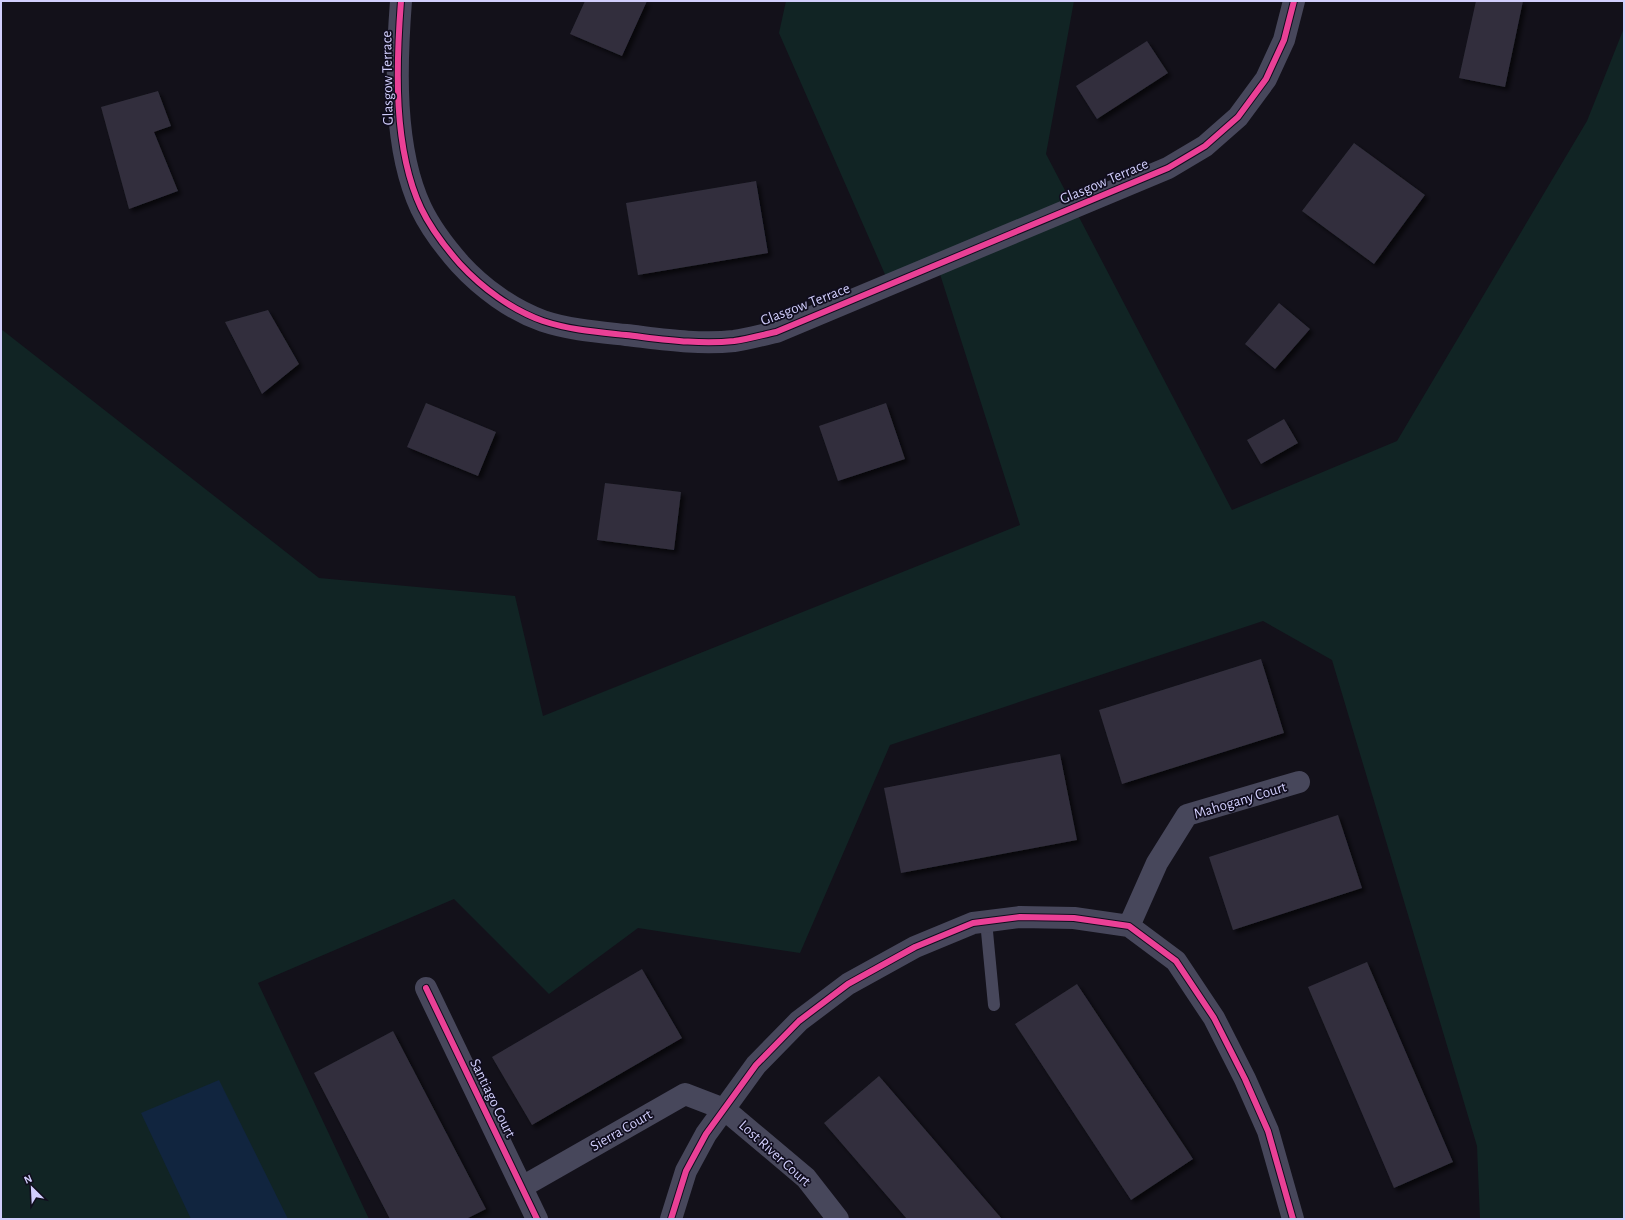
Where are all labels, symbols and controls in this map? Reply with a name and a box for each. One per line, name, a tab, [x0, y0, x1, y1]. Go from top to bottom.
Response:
street label: Glasgow Terrace	[379, 31, 396, 125]
street label: Glasgow Terrace	[1058, 156, 1151, 207]
street label: Glasgow Terrace	[758, 281, 852, 328]
street label: Mahogany Court	[1192, 779, 1288, 822]
street label: Santiago Court	[467, 1056, 518, 1140]
street label: Sierra Court	[588, 1107, 655, 1154]
street label: Lost River Court	[736, 1118, 813, 1189]
north arrow	[12, 1168, 52, 1208]
text: N	[22, 1173, 34, 1186]

